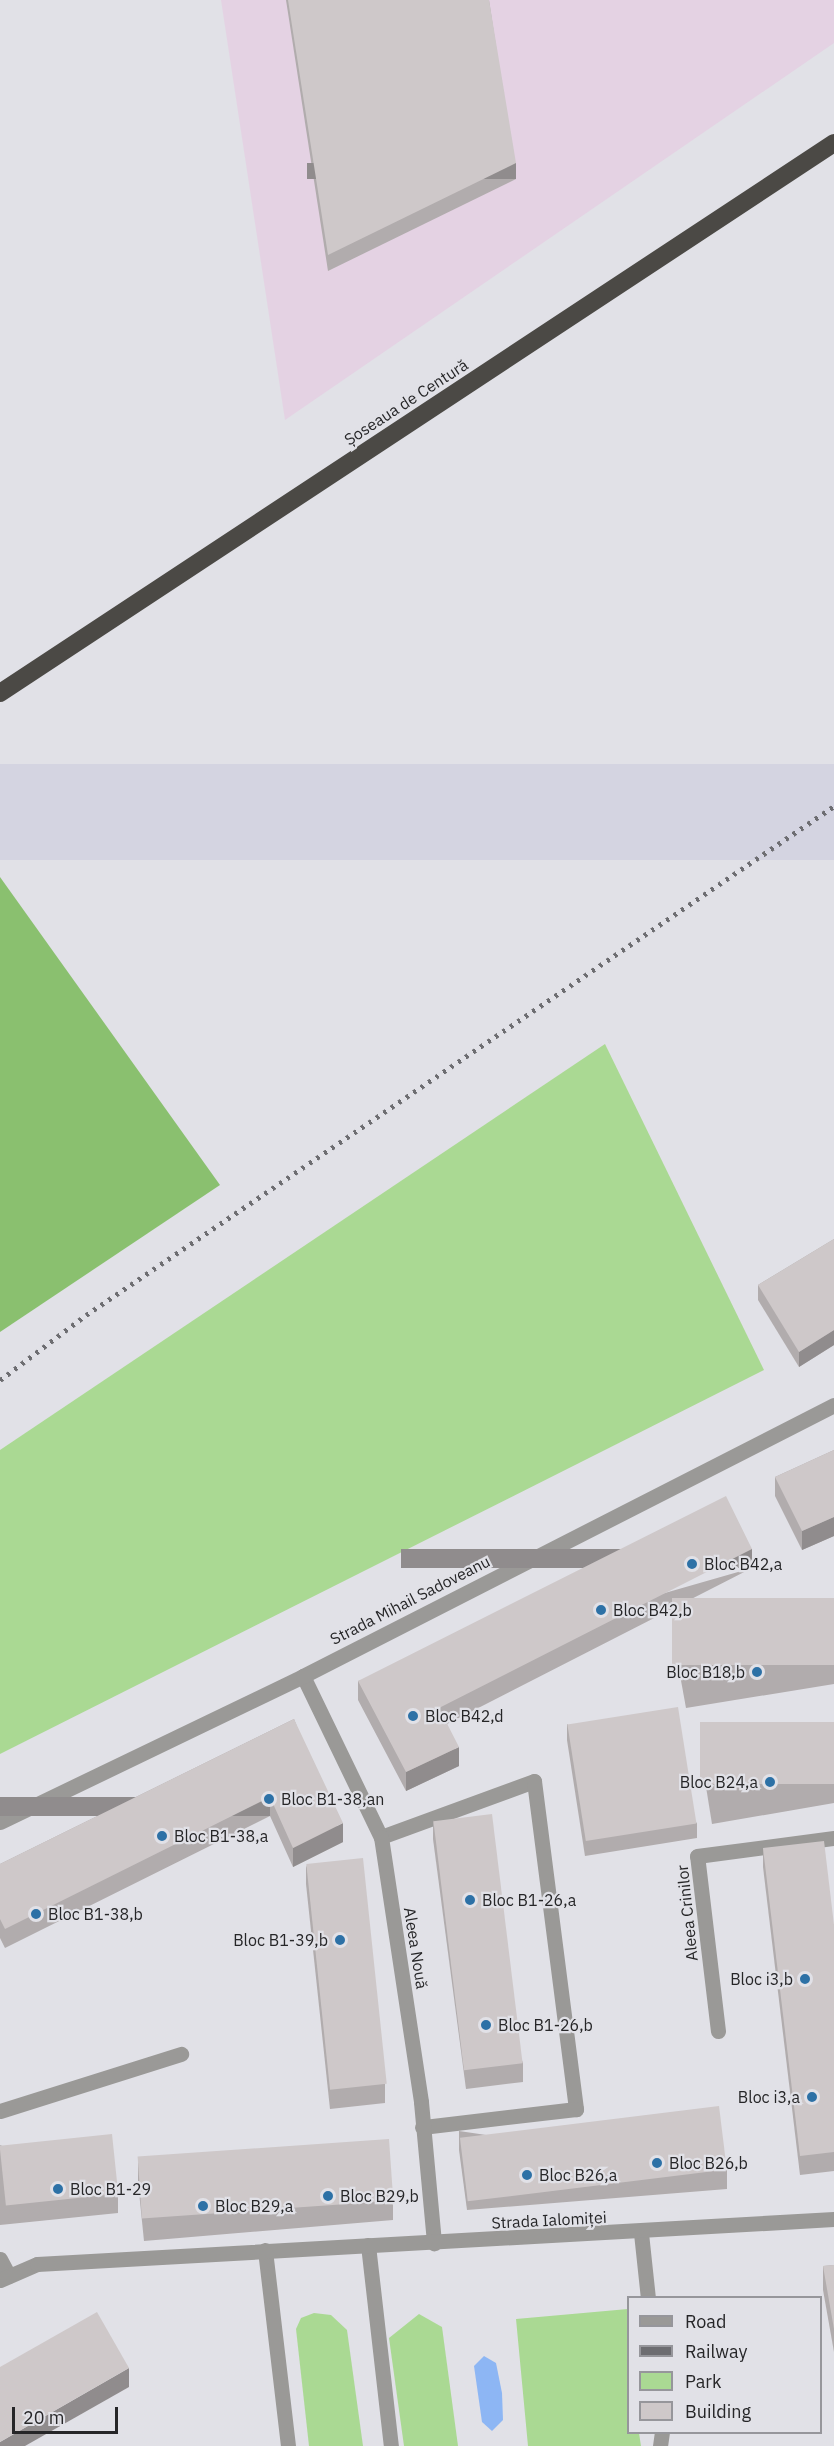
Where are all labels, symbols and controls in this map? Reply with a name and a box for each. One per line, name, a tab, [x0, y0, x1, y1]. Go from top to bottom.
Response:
street label: Șoseaua de Centură	[341, 355, 471, 449]
street label: Strada Mihail Sadoveanu	[327, 1551, 493, 1649]
place label: Bloc B42,a	[704, 1554, 782, 1574]
marker: Bloc B42,a	[685, 1557, 699, 1571]
place label: Bloc B42,b	[613, 1600, 692, 1620]
marker: Bloc B42,b	[594, 1603, 608, 1617]
place label: Bloc B18,b	[666, 1662, 745, 1682]
marker: Bloc B18,b	[750, 1665, 764, 1679]
place label: Bloc B42,d	[425, 1706, 504, 1726]
marker: Bloc B42,d	[406, 1709, 420, 1723]
place label: Bloc B24,a	[680, 1772, 758, 1792]
marker: Bloc B24,a	[763, 1775, 777, 1789]
place label: Bloc B1-38,an	[281, 1789, 384, 1809]
marker: Bloc B1-38,an	[262, 1792, 276, 1806]
place label: Bloc B1-38,a	[174, 1826, 268, 1846]
marker: Bloc B1-38,a	[155, 1829, 169, 1843]
street label: Aleea Crinilor	[672, 1864, 702, 1962]
place label: Bloc B1-26,a	[482, 1890, 576, 1910]
marker: Bloc B1-26,a	[463, 1893, 477, 1907]
place label: Bloc B1-38,b	[48, 1904, 143, 1924]
street label: Aleea Nouă	[400, 1906, 432, 1990]
marker: Bloc B1-38,b	[29, 1907, 43, 1921]
place label: Bloc B1-39,b	[233, 1930, 328, 1950]
marker: Bloc B1-39,b	[333, 1933, 347, 1947]
place label: Bloc i3,b	[730, 1969, 793, 1989]
marker: Bloc i3,b	[798, 1972, 812, 1986]
place label: Bloc B1-26,b	[498, 2015, 593, 2035]
marker: Bloc B1-26,b	[479, 2018, 493, 2032]
place label: Bloc i3,a	[738, 2087, 800, 2107]
marker: Bloc i3,a	[805, 2090, 819, 2104]
place label: Bloc B26,b	[669, 2153, 748, 2173]
marker: Bloc B26,b	[650, 2156, 664, 2170]
place label: Bloc B26,a	[539, 2165, 617, 2185]
marker: Bloc B26,a	[520, 2168, 534, 2182]
place label: Bloc B1-29	[70, 2179, 151, 2199]
marker: Bloc B1-29	[51, 2182, 65, 2196]
place label: Bloc B29,b	[340, 2186, 419, 2206]
marker: Bloc B29,b	[321, 2189, 335, 2203]
place label: Bloc B29,a	[215, 2196, 293, 2216]
marker: Bloc B29,a	[196, 2199, 210, 2213]
street label: Strada Ialomiței	[491, 2207, 607, 2233]
legend	[627, 2296, 822, 2434]
text: Road	[685, 2310, 726, 2333]
text: Railway	[685, 2340, 747, 2363]
text: Park	[685, 2370, 721, 2393]
scale bar	[15, 2395, 122, 2433]
text: Building	[685, 2400, 751, 2423]
text: 20 m	[23, 2406, 65, 2429]

